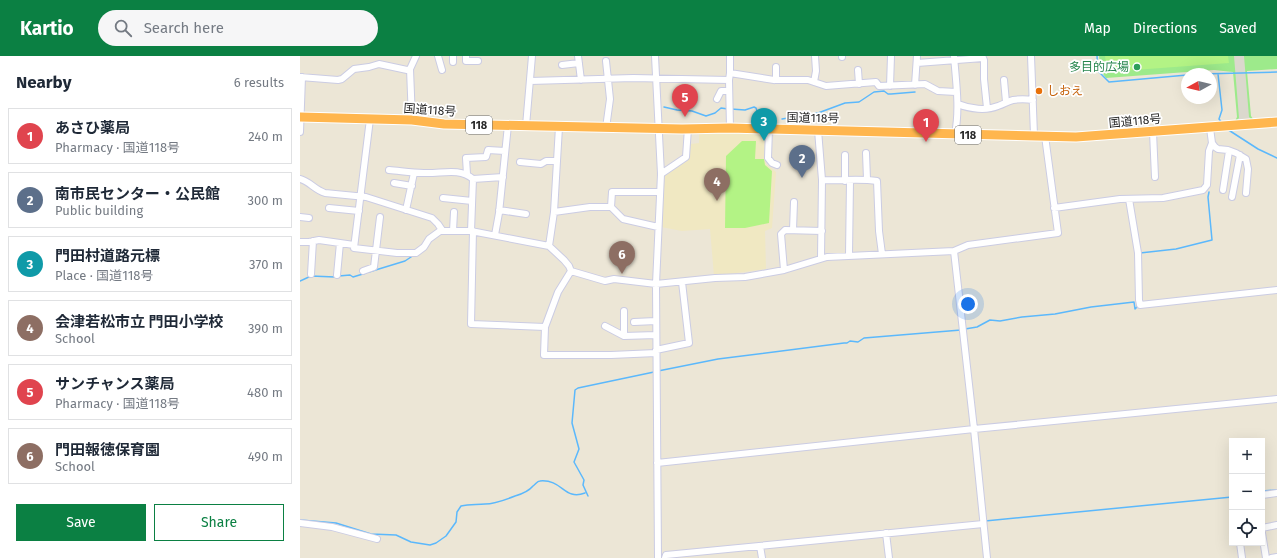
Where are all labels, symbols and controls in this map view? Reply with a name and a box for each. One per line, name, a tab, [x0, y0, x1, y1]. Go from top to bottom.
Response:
search box	[98, 10, 378, 46]
text: Kartio	[20, 17, 74, 40]
icon: search	[112, 17, 134, 39]
text: Search here	[144, 19, 224, 37]
text: Map	[1084, 20, 1111, 37]
text: Directions	[1133, 20, 1197, 37]
text: Saved	[1219, 20, 1257, 37]
place label: 多目的広場	[1069, 60, 1129, 74]
marker: 多目的広場	[1132, 62, 1142, 72]
north arrow	[1181, 68, 1217, 104]
text: Nearby	[16, 72, 71, 93]
text: 6 results	[234, 75, 284, 90]
pin: 5	[672, 84, 698, 117]
place label: しおえ	[1047, 84, 1083, 98]
marker: しおえ	[1034, 86, 1044, 96]
street label: 国道118号	[403, 101, 457, 119]
pin: 3	[751, 108, 777, 141]
pin: 1	[913, 109, 939, 142]
street label: 国道118号	[786, 111, 840, 125]
street label: 国道118号	[1108, 112, 1162, 130]
road number: 118	[466, 116, 492, 134]
text: あさひ薬局	[55, 119, 130, 137]
road number: 118	[955, 126, 981, 144]
text: 1	[27, 129, 33, 144]
text: 240 m	[248, 129, 283, 144]
text: Pharmacy · 国道118号	[55, 140, 180, 155]
pin: 2	[789, 145, 815, 178]
pin: 4	[704, 168, 730, 201]
text: 南市民センター・公民館	[55, 185, 220, 203]
text: 2	[27, 193, 33, 208]
text: 300 m	[247, 193, 283, 208]
text: Public building	[55, 203, 143, 218]
pin: 6	[609, 241, 635, 274]
text: 門田村道路元標	[55, 247, 160, 265]
text: 3	[27, 257, 33, 272]
text: 370 m	[249, 257, 283, 272]
text: Place · 国道118号	[55, 268, 154, 283]
your location	[958, 294, 978, 314]
text: 会津若松市立 門田小学校	[55, 313, 224, 331]
text: 4	[26, 321, 34, 336]
text: 390 m	[248, 321, 283, 336]
text: School	[55, 331, 95, 346]
text: サンチャンス薬局	[55, 375, 175, 393]
text: 5	[27, 385, 33, 400]
text: 480 m	[247, 385, 283, 400]
text: Pharmacy · 国道118号	[55, 396, 180, 411]
map controls	[1229, 438, 1265, 546]
button: +	[1229, 438, 1265, 474]
text: 門田報徳保育園	[55, 441, 160, 459]
text: 6	[26, 449, 34, 464]
text: 490 m	[248, 449, 283, 464]
text: School	[55, 459, 95, 474]
button: −	[1229, 474, 1265, 510]
button: Save	[16, 504, 146, 541]
button: Share	[154, 504, 284, 541]
button: locate	[1229, 510, 1265, 546]

